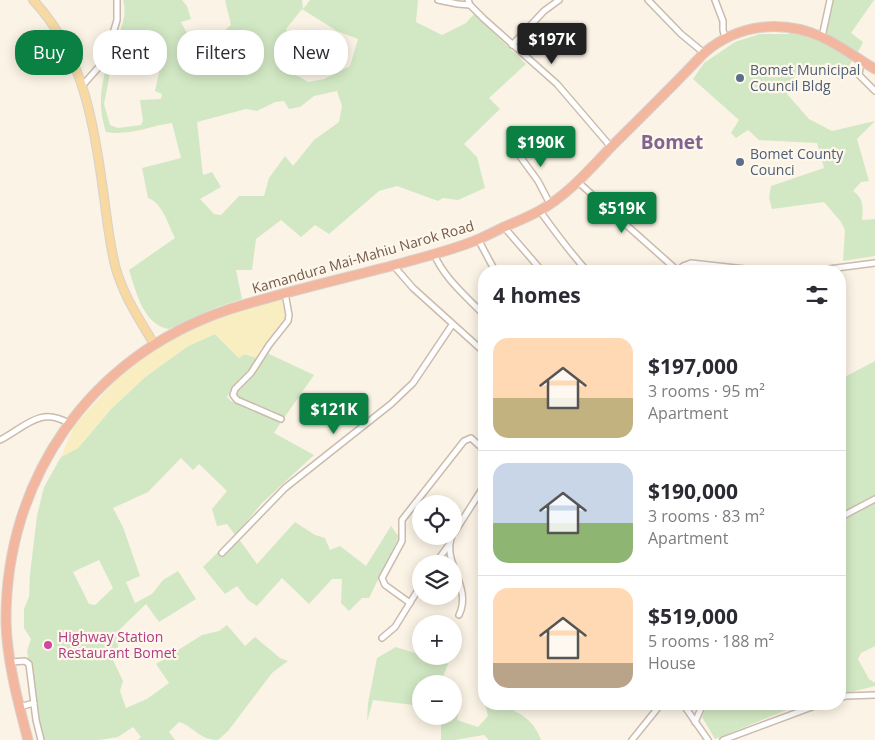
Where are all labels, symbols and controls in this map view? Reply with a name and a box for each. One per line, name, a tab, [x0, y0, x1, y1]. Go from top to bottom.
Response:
pin: $197K	[517, 22, 587, 65]
text: $197K	[528, 28, 576, 50]
chip: Buy	[15, 30, 83, 75]
chip: Rent	[93, 30, 167, 75]
chip: Filters	[177, 30, 264, 75]
chip: New	[274, 30, 348, 75]
place label: Bomet Municipal Council Bldg	[750, 60, 860, 95]
marker: Bomet Municipal Council Bldg	[734, 72, 746, 84]
pin: $190K	[506, 126, 576, 168]
district label: Bomet	[641, 129, 703, 155]
text: $190K	[517, 131, 565, 153]
place label: Bomet County Counci	[750, 144, 844, 179]
marker: Bomet County Counci	[734, 156, 746, 168]
pin: $519K	[587, 192, 657, 234]
text: $519K	[598, 197, 646, 219]
street label: Kamandura Mai-Mahiu Narok Road	[250, 216, 476, 297]
text: 4 homes	[493, 281, 581, 309]
icon: filters	[803, 281, 831, 309]
text: $197,000	[648, 352, 738, 380]
icon: home	[533, 358, 593, 418]
text: 3 rooms · 95 m²	[648, 380, 765, 402]
pin: $121K	[299, 392, 369, 435]
text: $121K	[310, 398, 358, 420]
text: Apartment	[648, 402, 728, 424]
text: $190,000	[648, 477, 738, 505]
icon: home	[533, 483, 593, 543]
map controls	[412, 495, 462, 725]
button: locate	[412, 495, 462, 545]
text: 3 rooms · 83 m²	[648, 505, 765, 527]
text: Apartment	[648, 527, 728, 549]
button: layers	[412, 555, 462, 605]
text: $519,000	[648, 602, 738, 630]
icon: home	[533, 608, 593, 668]
button: +	[412, 615, 462, 665]
place label: Highway Station Restaurant Bomet	[58, 627, 177, 662]
text: 5 rooms · 188 m²	[648, 630, 774, 652]
marker: Highway Station Restaurant Bomet	[42, 639, 54, 651]
text: House	[648, 652, 696, 674]
button: −	[412, 675, 462, 725]

